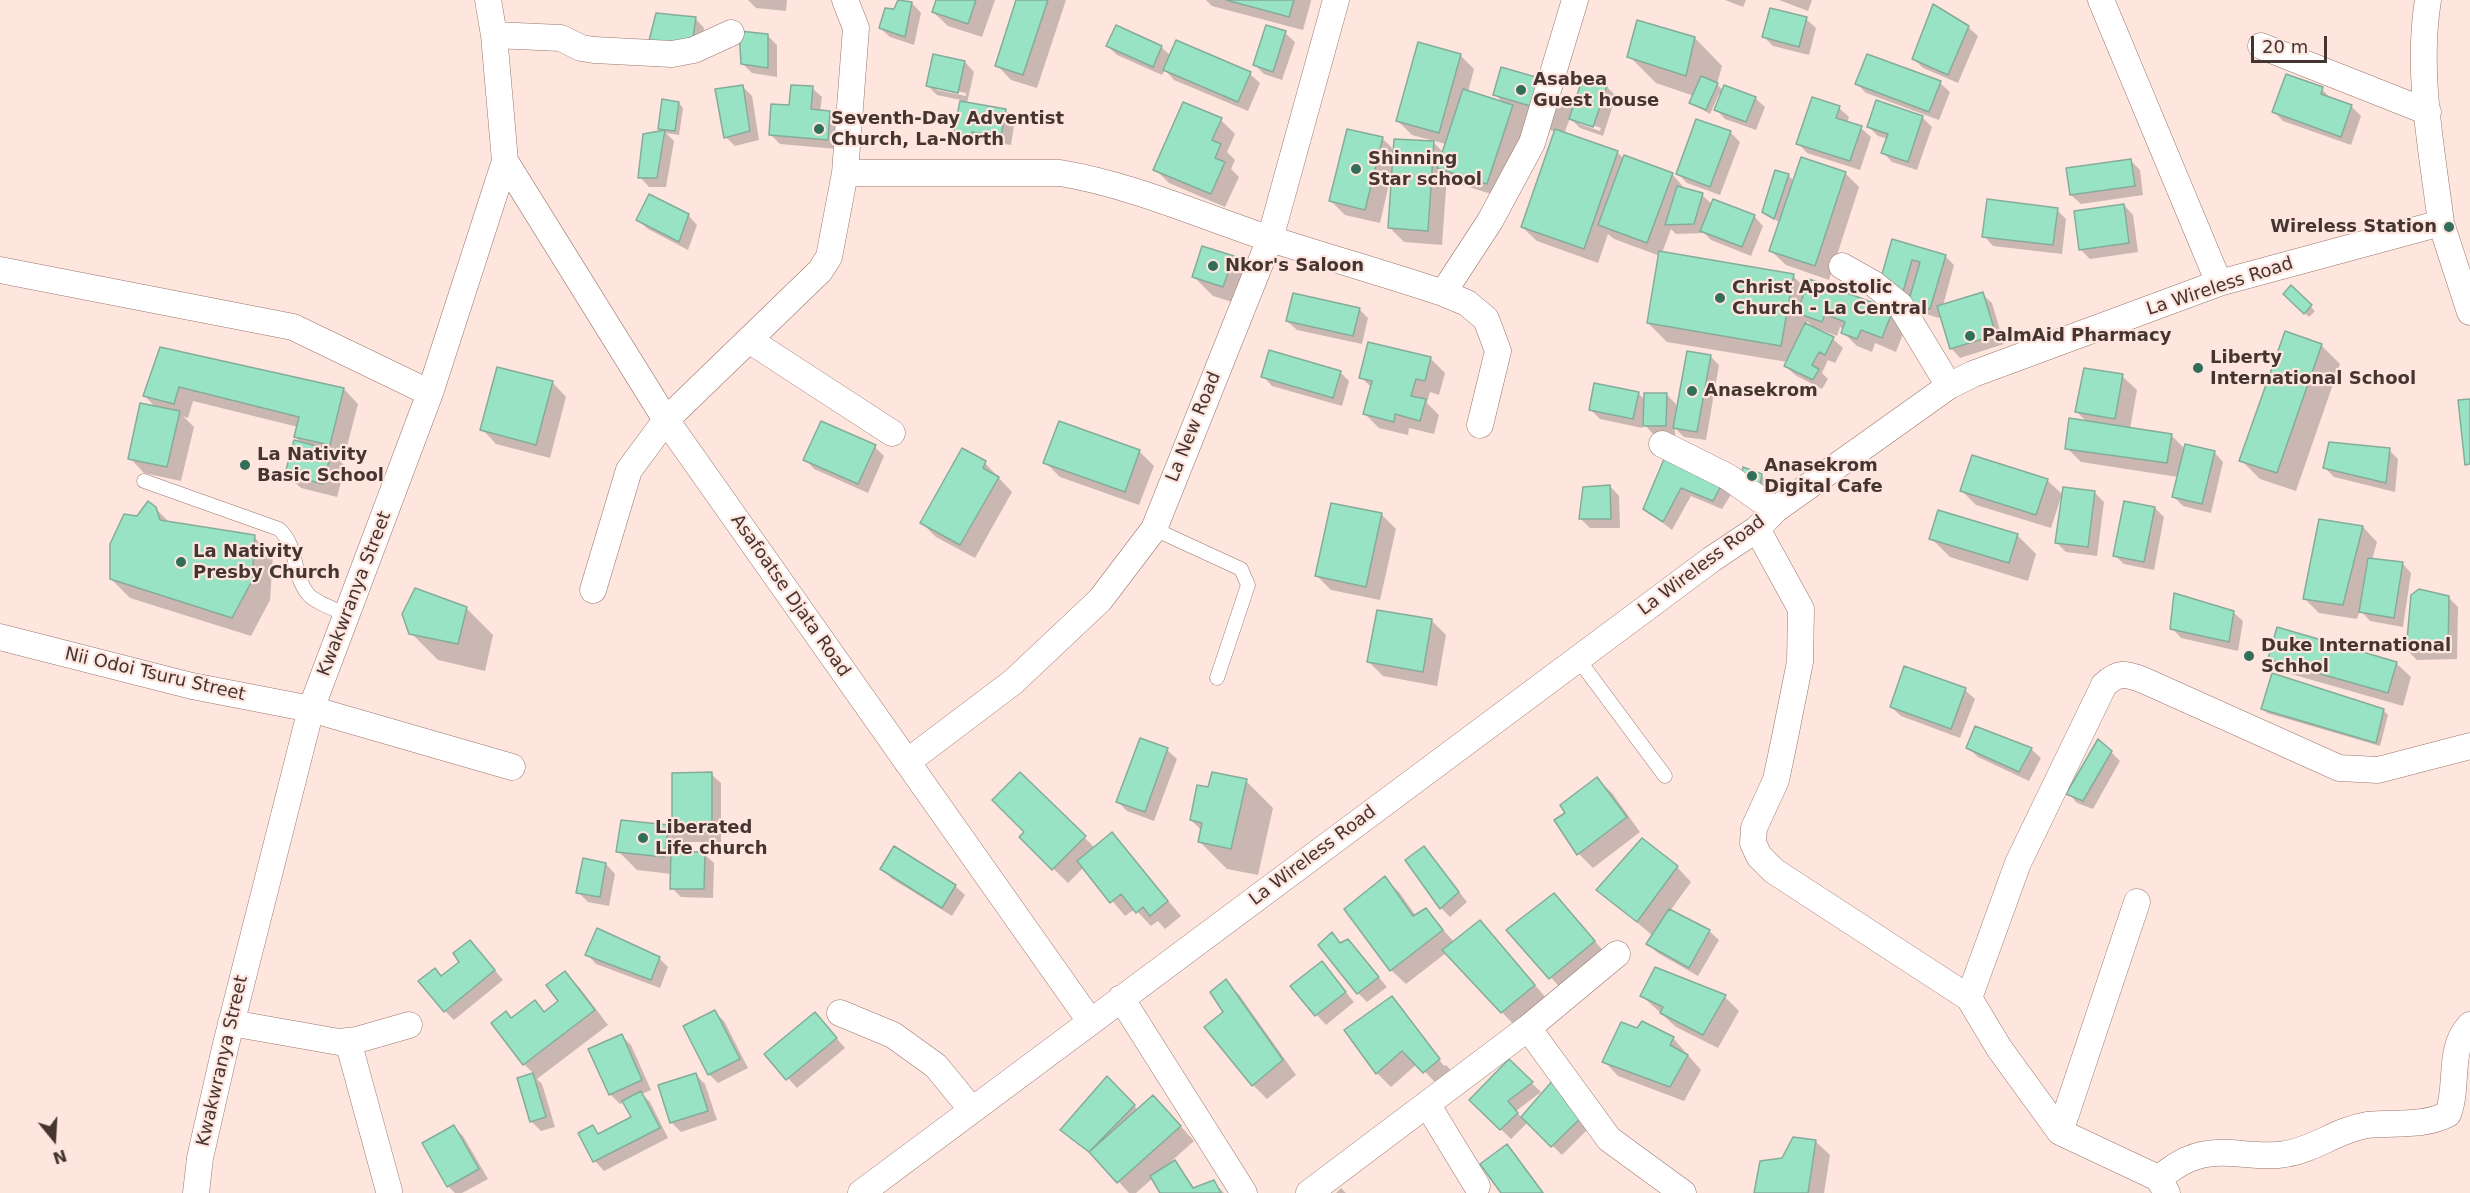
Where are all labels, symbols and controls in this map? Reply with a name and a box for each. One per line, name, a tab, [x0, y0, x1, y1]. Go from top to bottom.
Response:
scale bar	[2254, 24, 2330, 62]
text: 20 m	[2262, 36, 2308, 57]
place label: Asabea Guest house	[1533, 69, 1659, 112]
marker: Asabea Guest house	[1514, 83, 1528, 97]
place label: Seventh-Day Adventist Church, La-North	[831, 108, 1064, 150]
marker: Seventh-Day Adventist Church, La-North	[812, 122, 826, 136]
place label: Shinning Star school	[1368, 148, 1482, 190]
marker: Shinning Star school	[1349, 162, 1363, 176]
place label: Wireless Station	[2270, 216, 2437, 238]
marker: Wireless Station	[2442, 220, 2456, 234]
street label: La Wireless Road	[2144, 253, 2296, 321]
place label: Nkor's Saloon	[1225, 255, 1364, 277]
marker: Nkor's Saloon	[1206, 259, 1220, 273]
place label: Christ Apostolic Church - La Central	[1732, 277, 1927, 320]
marker: Christ Apostolic Church - La Central	[1713, 291, 1727, 305]
place label: PalmAid Pharmacy	[1982, 325, 2171, 347]
marker: PalmAid Pharmacy	[1963, 329, 1977, 343]
place label: Liberty International School	[2210, 347, 2416, 389]
marker: Liberty International School	[2191, 361, 2205, 375]
street label: La New Road	[1162, 369, 1226, 485]
place label: Anasekrom	[1704, 380, 1818, 402]
marker: Anasekrom	[1685, 384, 1699, 398]
place label: La Nativity Basic School	[257, 444, 384, 486]
place label: Anasekrom Digital Cafe	[1764, 455, 1883, 498]
marker: La Nativity Basic School	[238, 458, 252, 472]
marker: Anasekrom Digital Cafe	[1745, 469, 1759, 483]
street label: Kwakwranya Street	[314, 509, 396, 679]
street label: Asafoatse Djata Road	[726, 511, 854, 681]
street label: La Wireless Road	[1634, 511, 1770, 621]
place label: La Nativity Presby Church	[193, 541, 340, 584]
marker: La Nativity Presby Church	[174, 555, 188, 569]
place label: Duke International Schhol	[2261, 635, 2451, 678]
street label: Nii Odoi Tsuru Street	[63, 644, 247, 706]
marker: Duke International Schhol	[2242, 649, 2256, 663]
street label: La Wireless Road	[1245, 801, 1381, 911]
place label: Liberated Life church	[655, 817, 768, 860]
marker: Liberated Life church	[636, 831, 650, 845]
street label: Kwakwranya Street	[193, 973, 253, 1149]
north arrow	[24, 1109, 84, 1169]
text: N	[50, 1145, 69, 1168]

